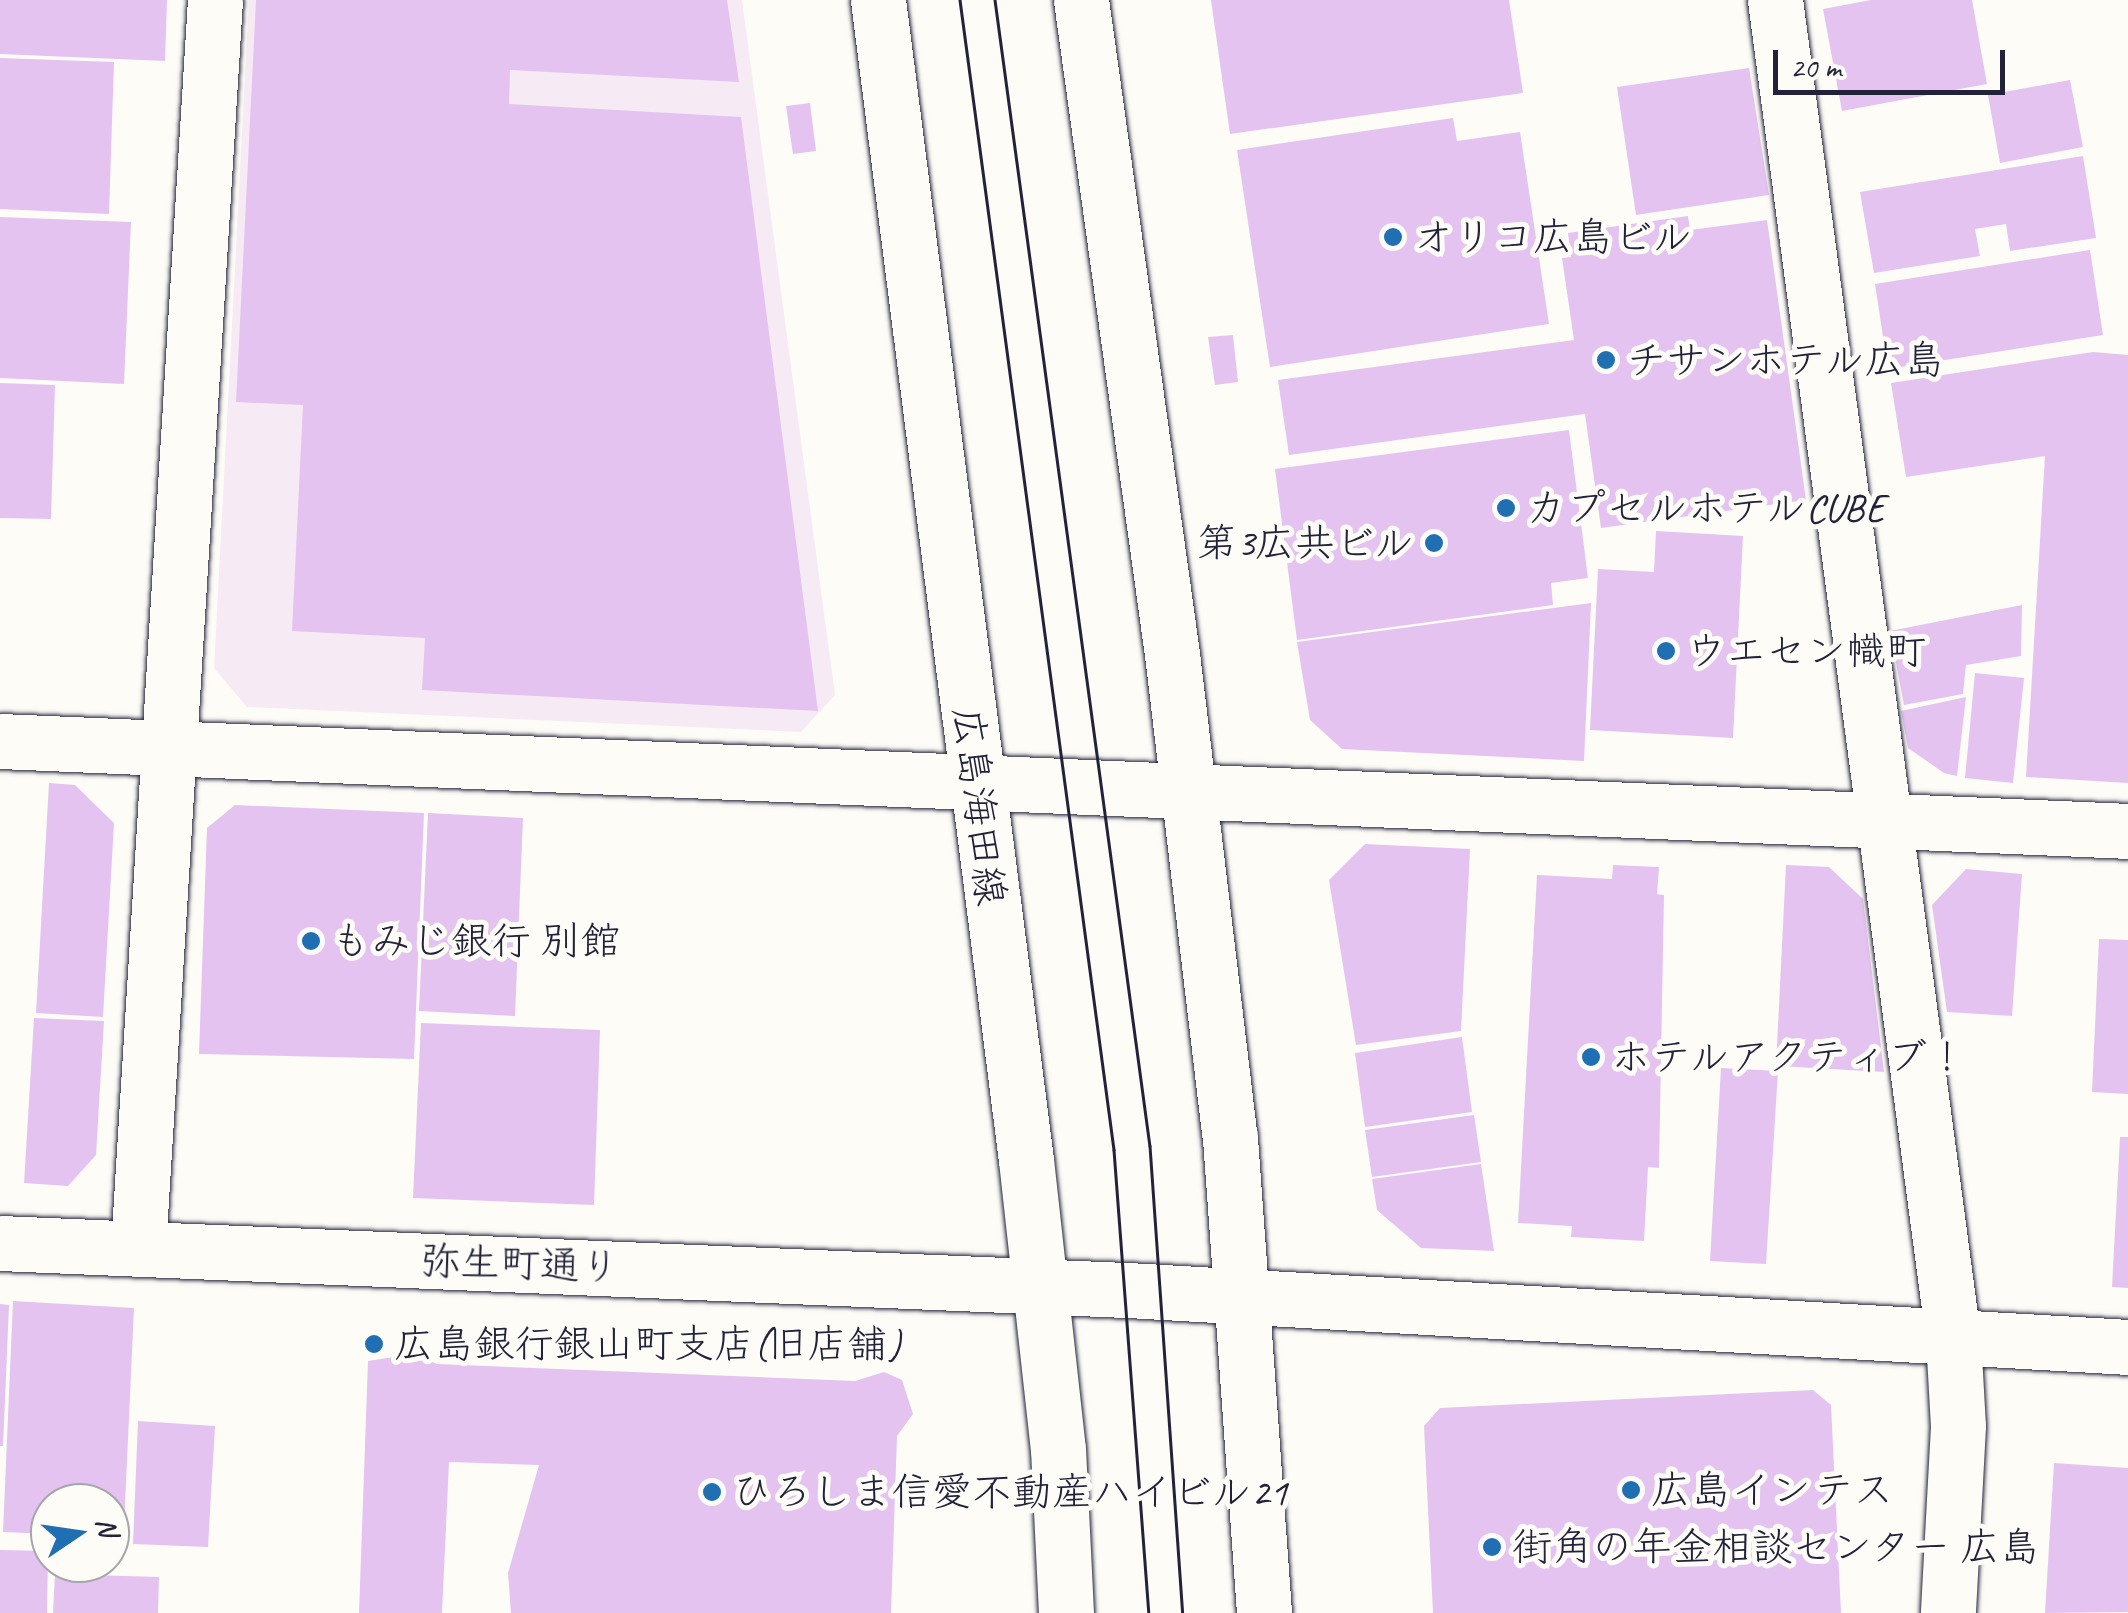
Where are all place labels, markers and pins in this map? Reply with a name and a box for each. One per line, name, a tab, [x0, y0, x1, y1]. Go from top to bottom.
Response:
place label: オリコ広島ビル	[1413, 213, 1693, 261]
marker: オリコ広島ビル	[1382, 226, 1404, 248]
place label: チサンホテル広島	[1626, 336, 1946, 384]
marker: チサンホテル広島	[1595, 349, 1617, 371]
place label: カプセルホテルCUBE	[1526, 484, 1885, 532]
marker: カプセルホテルCUBE	[1495, 497, 1517, 519]
place label: 第3広共ビル	[1196, 519, 1414, 567]
marker: 第3広共ビル	[1423, 532, 1445, 554]
place label: ウエセン幟町	[1686, 627, 1926, 675]
marker: ウエセン幟町	[1655, 640, 1677, 662]
place label: もみじ銀行 別館	[331, 917, 621, 965]
marker: もみじ銀行 別館	[300, 930, 322, 952]
place label: ホテルアクティブ！	[1611, 1033, 1971, 1081]
marker: ホテルアクティブ！	[1580, 1046, 1602, 1068]
place label: 広島銀行銀山町支店(旧店舗)	[394, 1320, 900, 1368]
marker: 広島銀行銀山町支店(旧店舗)	[363, 1333, 385, 1355]
place label: 広島インテス	[1651, 1466, 1891, 1514]
place label: ひろしま信愛不動産ハイビル21	[732, 1468, 1288, 1516]
marker: 広島インテス	[1620, 1479, 1642, 1501]
marker: ひろしま信愛不動産ハイビル21	[701, 1481, 723, 1503]
place label: 街角の年金相談センター 広島	[1512, 1523, 2042, 1571]
marker: 街角の年金相談センター 広島	[1481, 1536, 1503, 1558]

